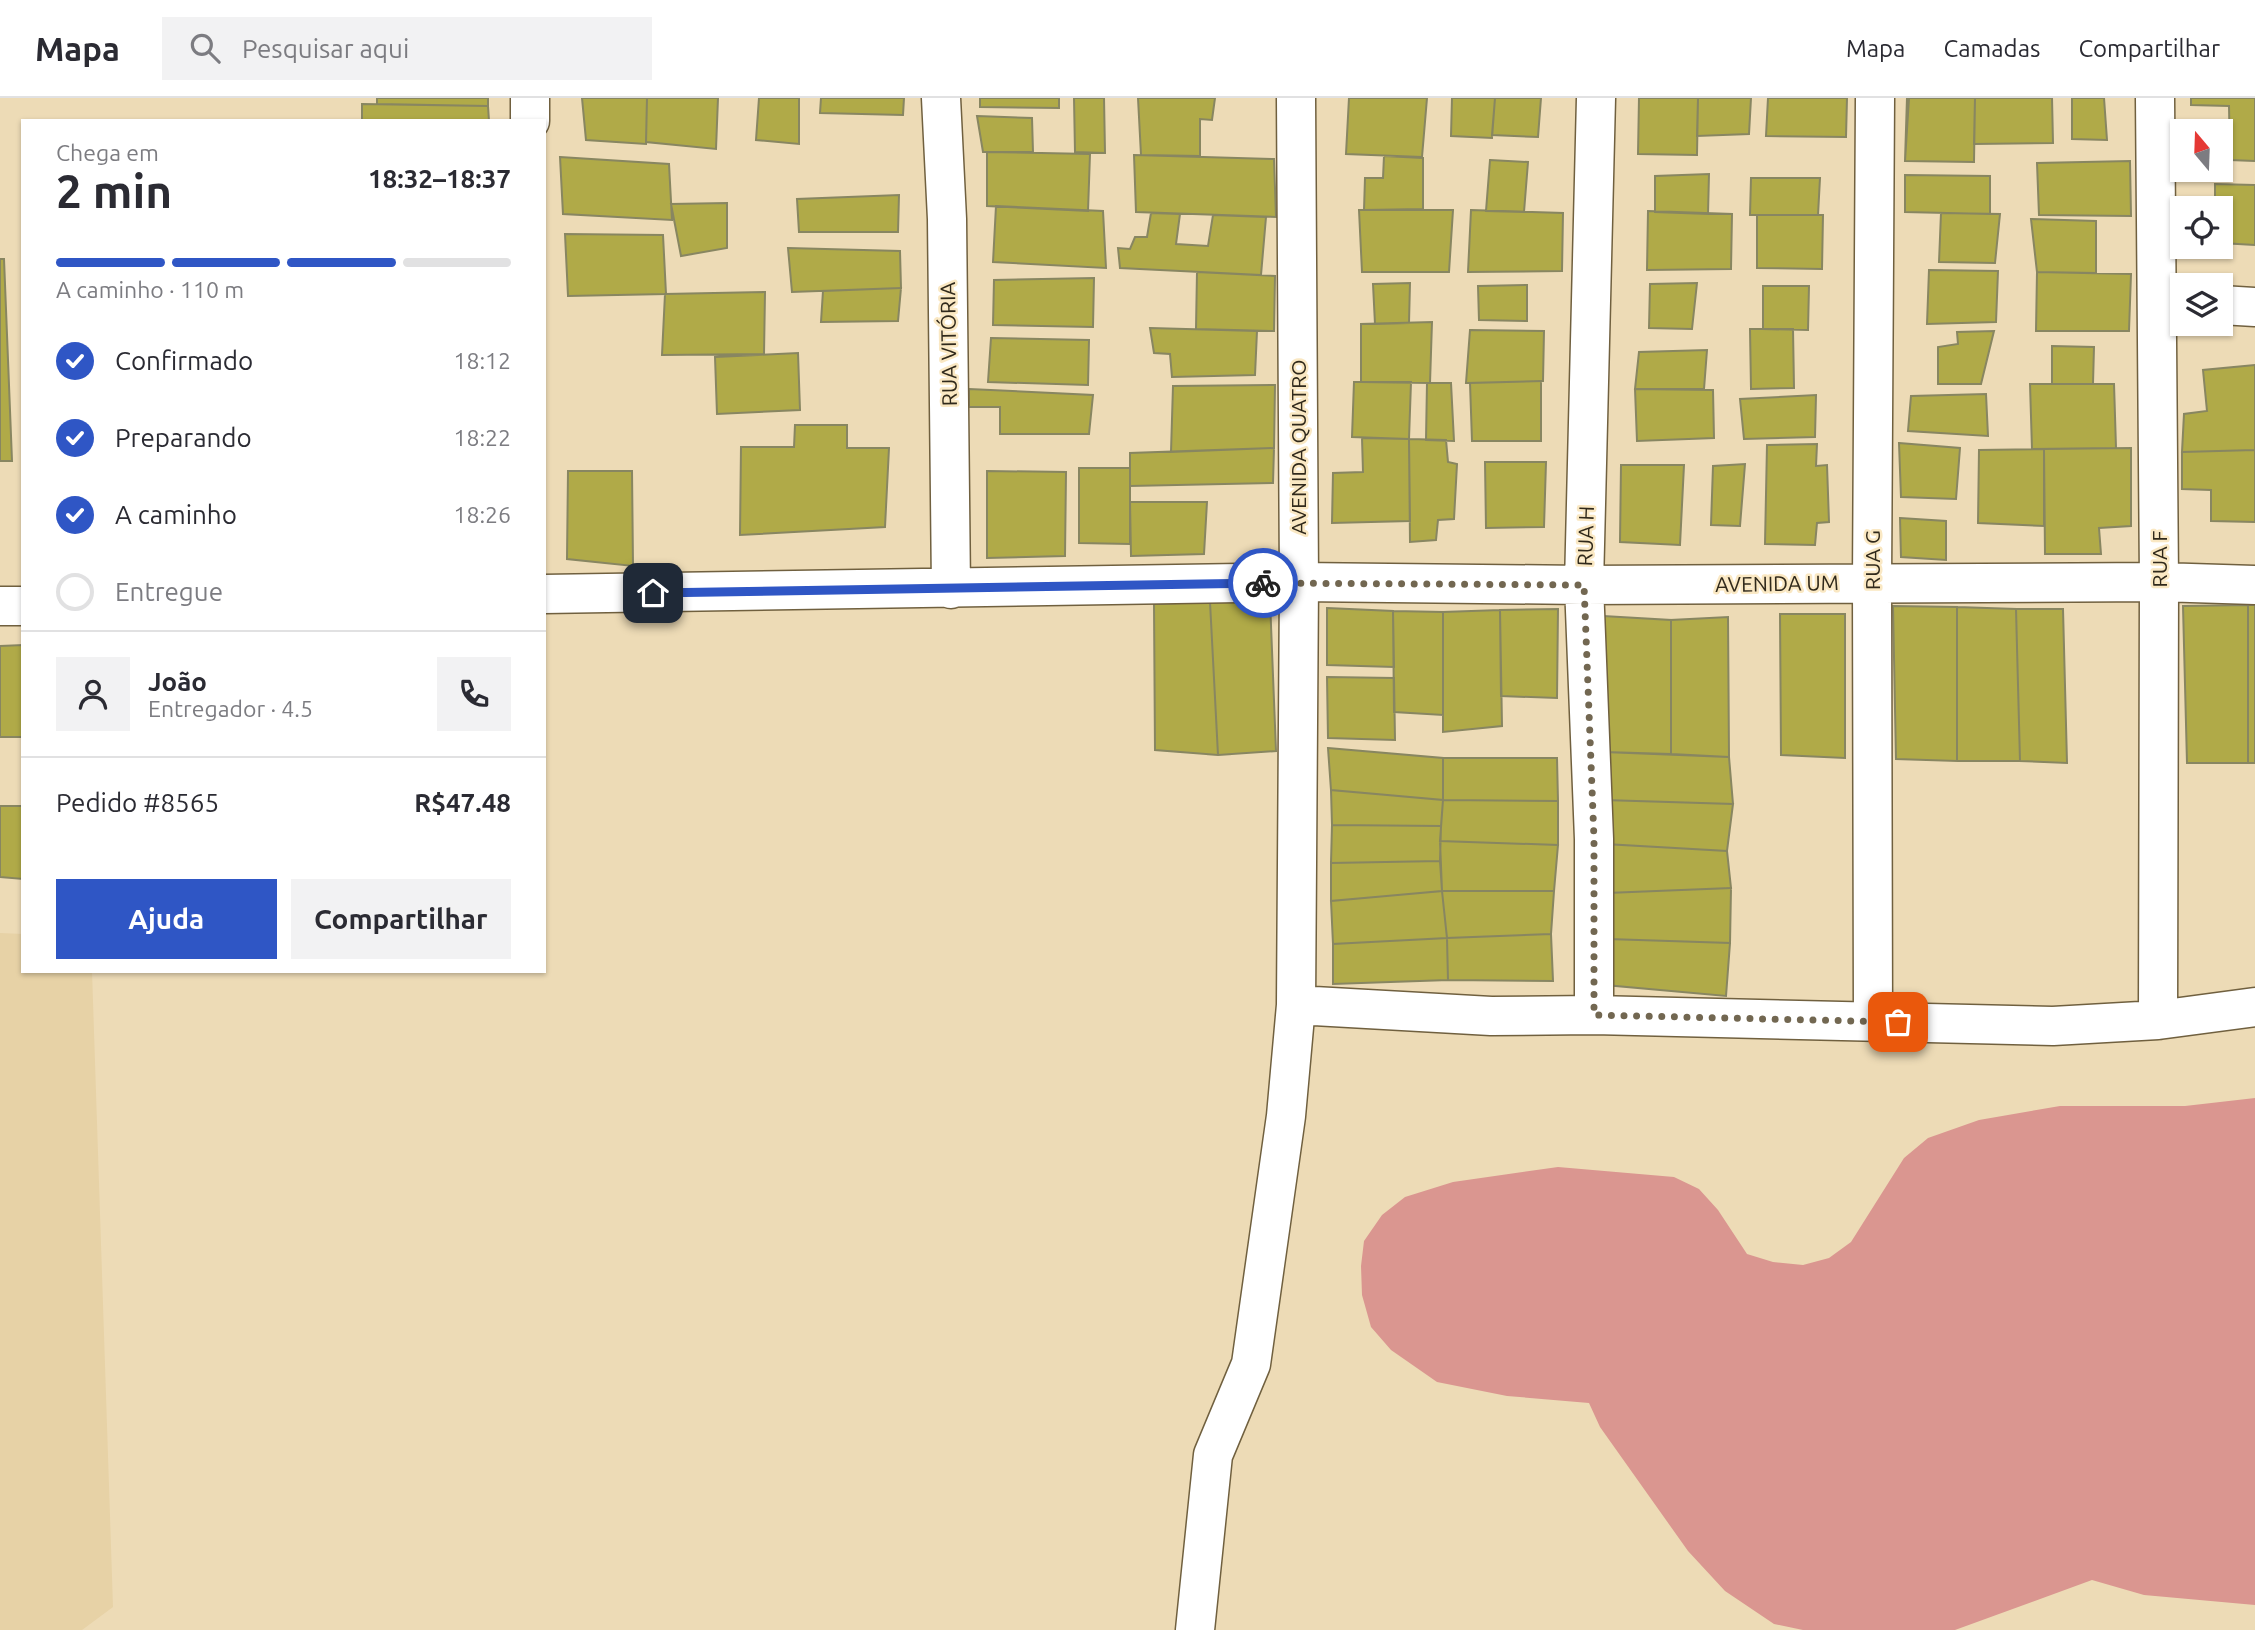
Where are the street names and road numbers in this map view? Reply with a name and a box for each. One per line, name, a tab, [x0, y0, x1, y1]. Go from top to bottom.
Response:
street label: RUA VITÓRIA	[935, 281, 961, 406]
street label: AVENIDA QUATRO	[1286, 359, 1310, 535]
street label: RUA H	[1572, 505, 1598, 567]
street label: RUA G	[1860, 530, 1884, 590]
street label: RUA F	[2147, 531, 2171, 587]
street label: AVENIDA UM	[1715, 570, 1839, 596]

